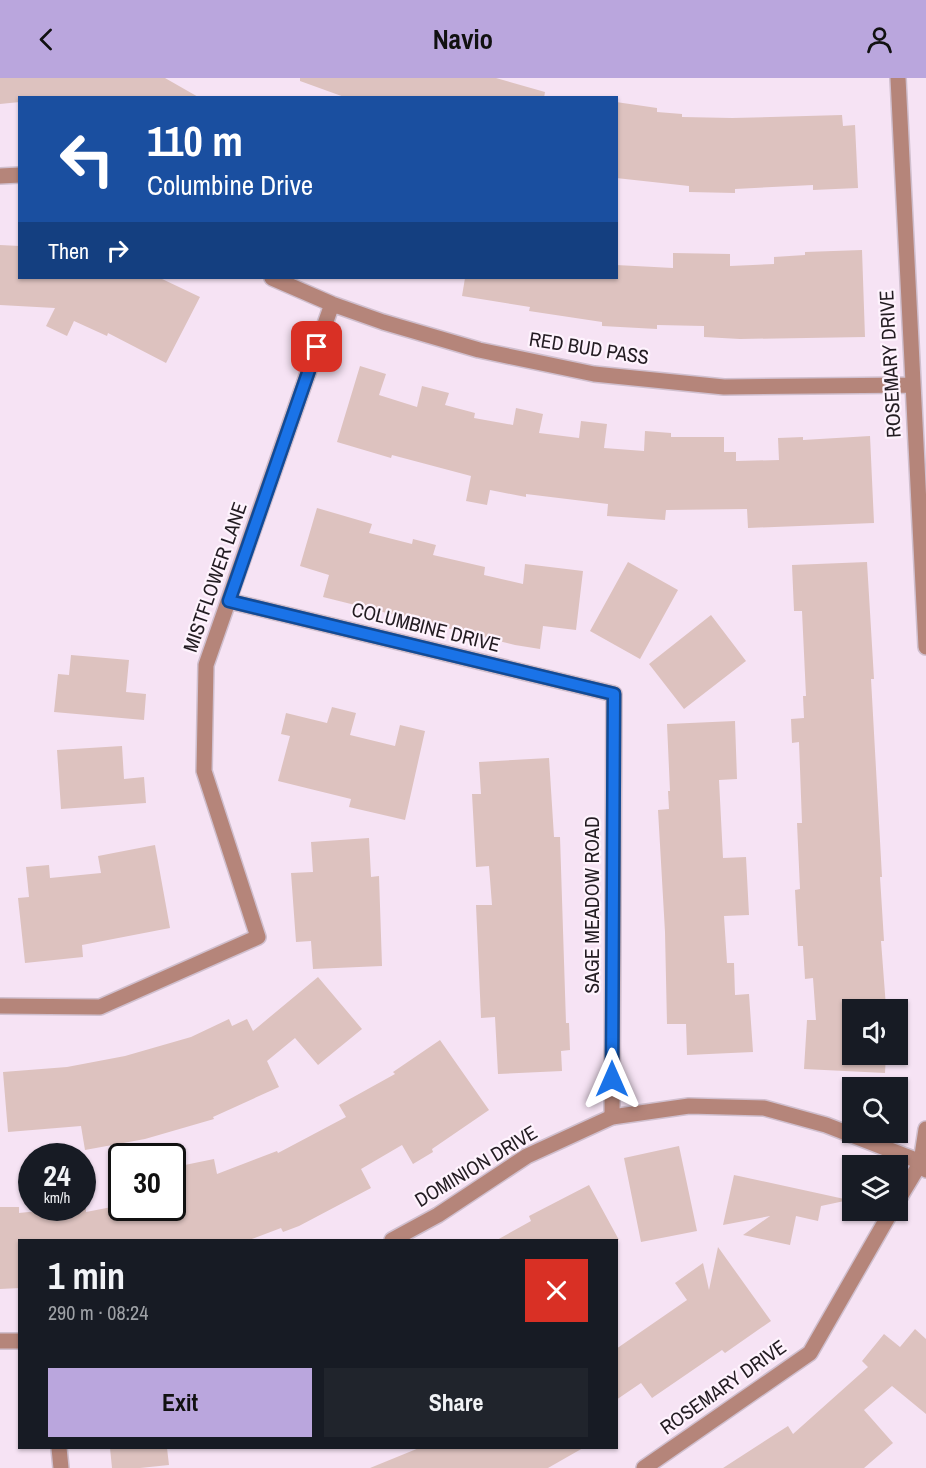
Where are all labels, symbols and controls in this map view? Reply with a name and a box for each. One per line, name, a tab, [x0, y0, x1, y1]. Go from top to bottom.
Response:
text: Navio	[433, 21, 493, 57]
icon: back	[30, 23, 63, 56]
icon: person	[863, 23, 896, 56]
text: 110 m	[147, 113, 243, 169]
icon: left	[48, 120, 126, 198]
text: Columbine Drive	[147, 167, 313, 203]
icon: right	[101, 234, 134, 267]
text: Then	[48, 236, 89, 266]
street label: ROSEMARY DRIVE	[872, 289, 907, 439]
pin	[291, 321, 342, 372]
street label: RED BUD PASS	[527, 325, 651, 370]
icon: arrive	[300, 330, 333, 363]
street label: MISTFLOWER LANE	[176, 498, 253, 655]
street label: COLUMBINE DRIVE	[349, 595, 503, 658]
street label: SAGE MEADOW ROAD	[578, 816, 605, 994]
map controls	[842, 999, 908, 1221]
button: sound	[842, 999, 908, 1065]
position arrow	[580, 1047, 644, 1111]
button: search	[842, 1077, 908, 1143]
street label: DOMINION DRIVE	[409, 1118, 542, 1213]
speed limit sign: 30	[108, 1143, 186, 1221]
text: 24	[43, 1155, 71, 1195]
button: layers	[842, 1155, 908, 1221]
text: km/h	[44, 1187, 70, 1208]
text: 1 min	[48, 1252, 125, 1300]
button: close	[525, 1259, 588, 1322]
text: 290 m · 08:24	[48, 1299, 148, 1326]
street label: ROSEMARY DRIVE	[654, 1333, 791, 1440]
button: Exit	[48, 1368, 312, 1437]
button: Share	[324, 1368, 588, 1437]

